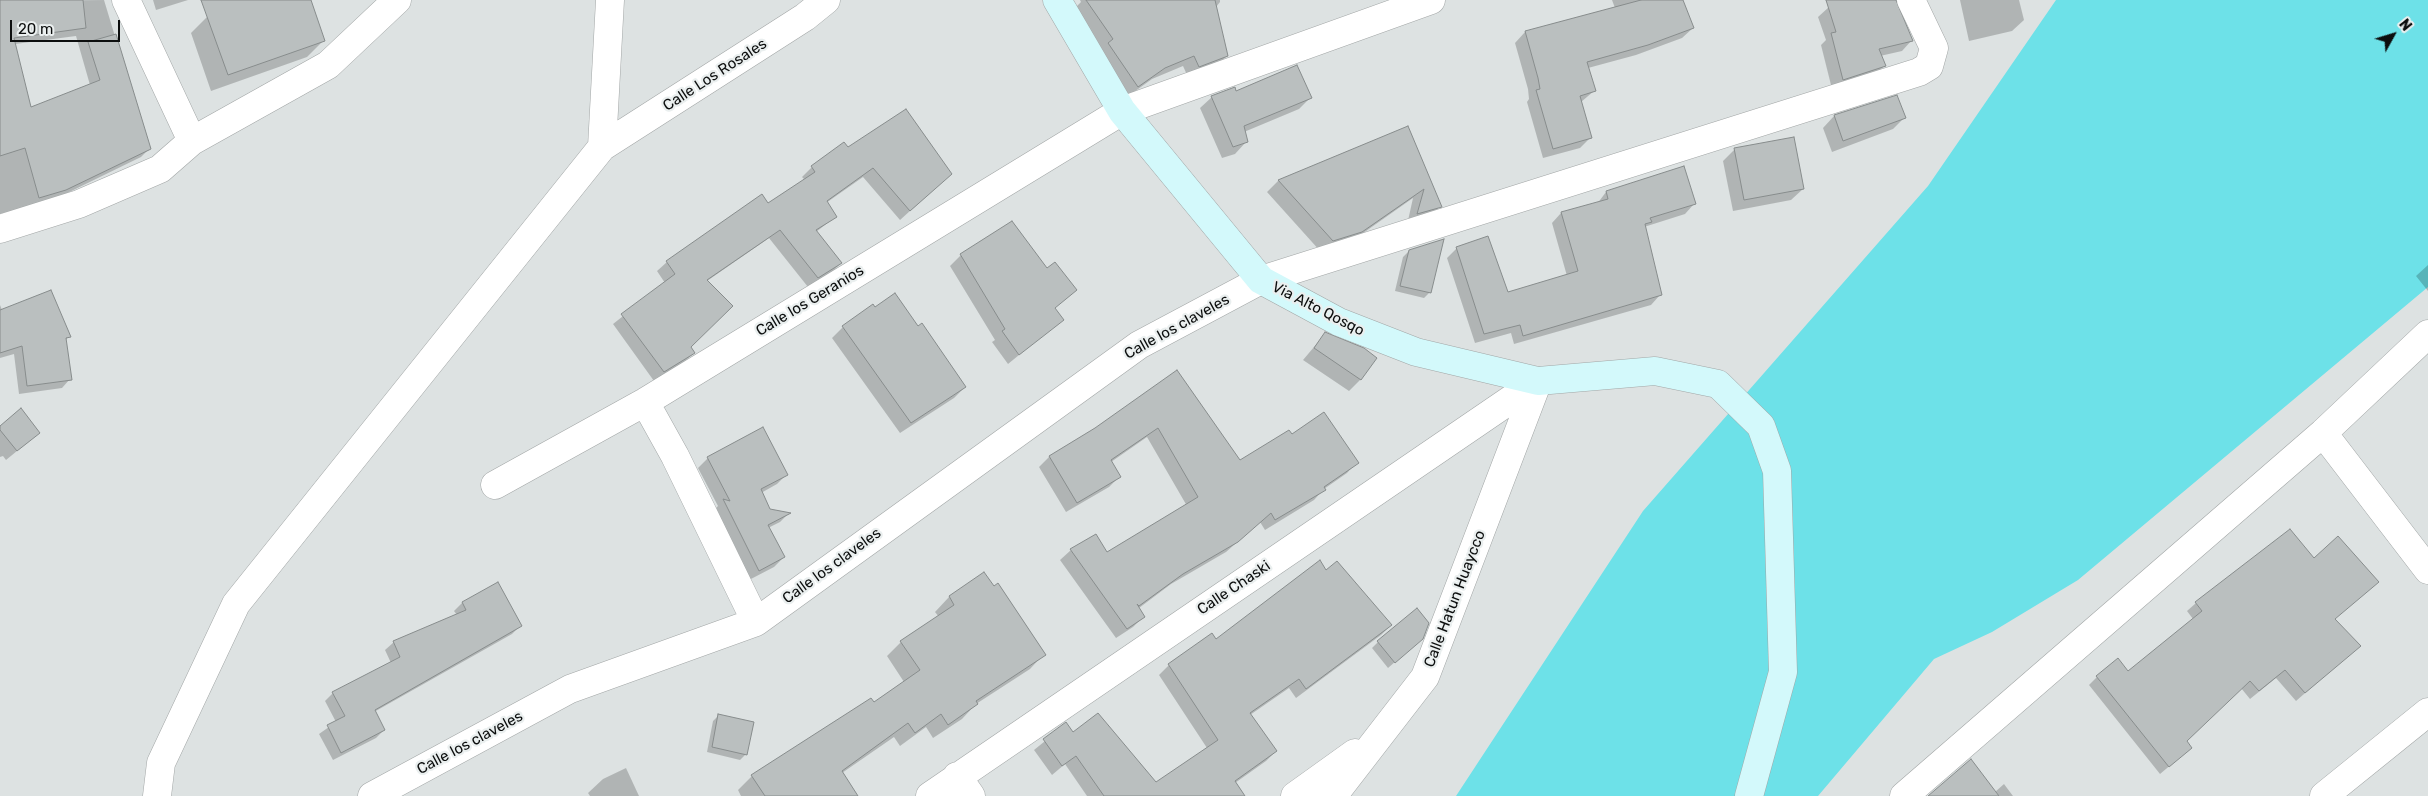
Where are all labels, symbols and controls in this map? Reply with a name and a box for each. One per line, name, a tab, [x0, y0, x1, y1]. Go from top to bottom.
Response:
scale bar	[12, 10, 122, 42]
north arrow	[2368, 10, 2418, 60]
text: N	[2395, 16, 2415, 35]
text: 20 m	[18, 20, 53, 38]
street label: Calle Los Rosales	[660, 35, 770, 115]
street label: Calle los Geranios	[753, 262, 867, 340]
street label: Via Alto Qosqo	[1269, 278, 1367, 340]
street label: Calle los claveles	[1121, 291, 1233, 363]
street label: Calle los claveles	[779, 524, 885, 608]
street label: Calle Hatun Huaycco	[1421, 528, 1489, 670]
street label: Calle Chaski	[1194, 557, 1274, 619]
street label: Calle los claveles	[414, 707, 526, 779]

